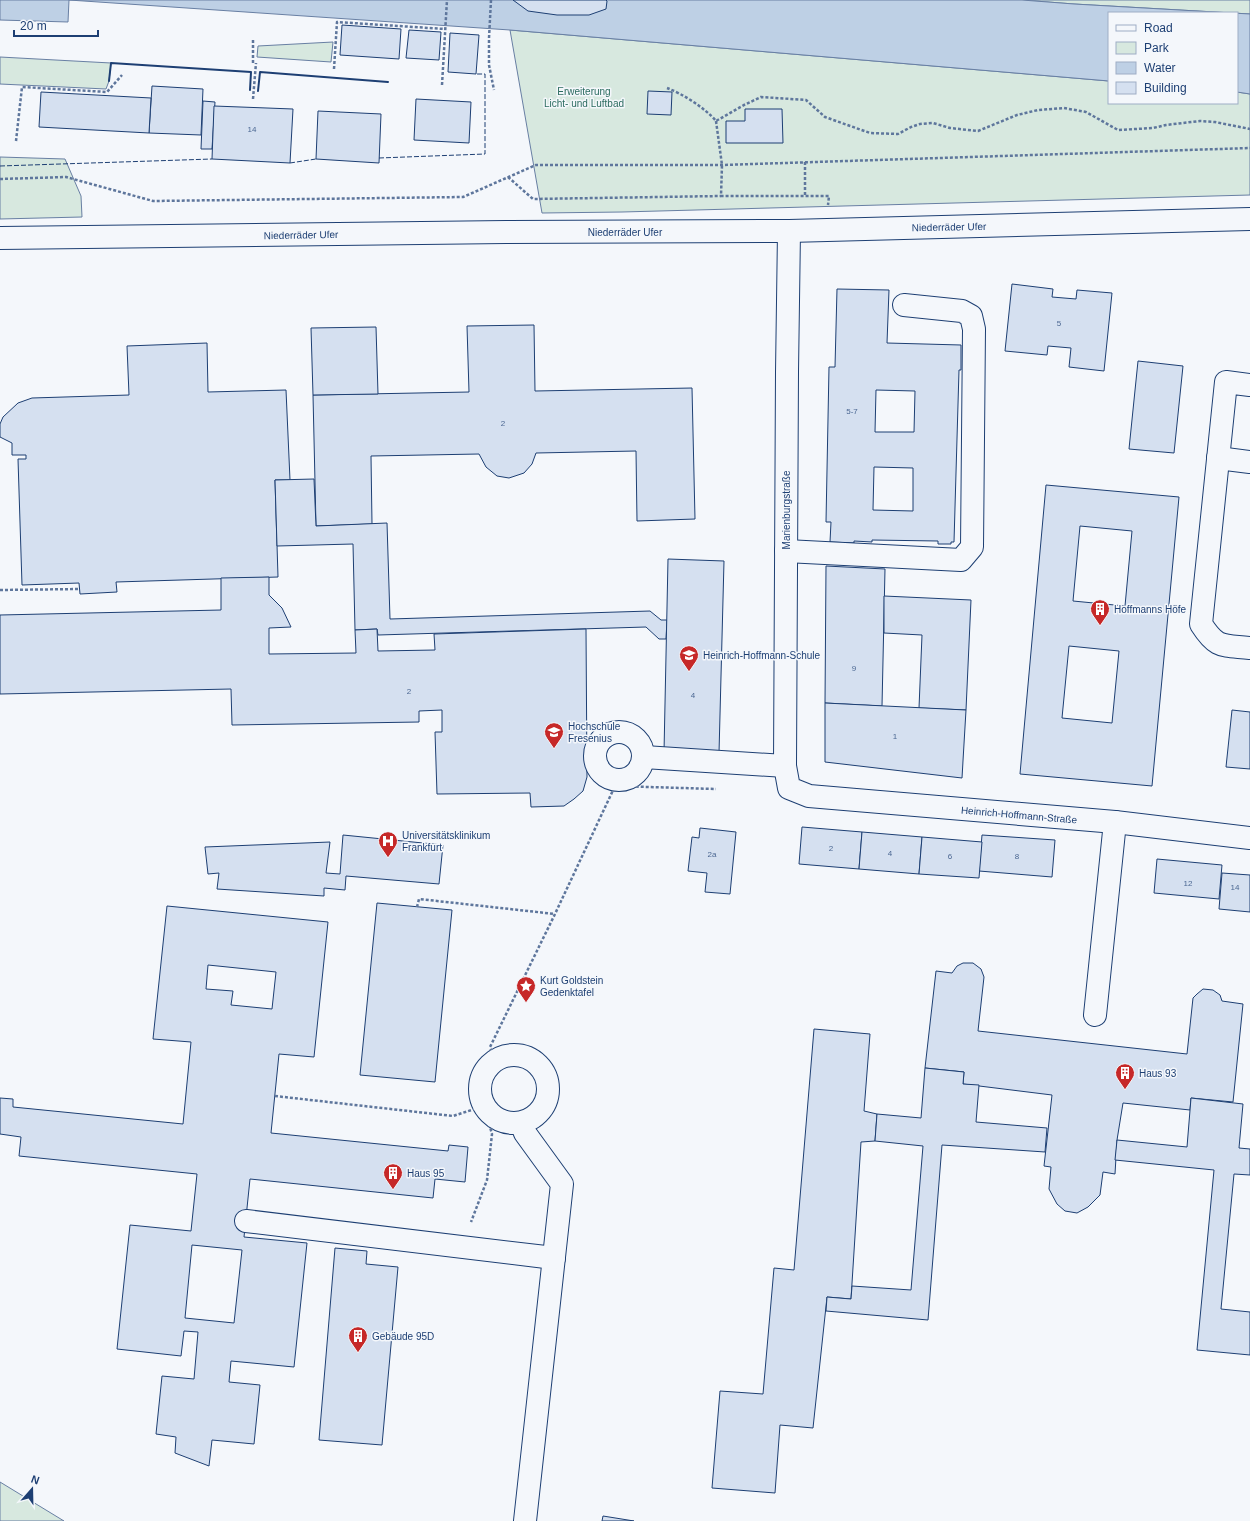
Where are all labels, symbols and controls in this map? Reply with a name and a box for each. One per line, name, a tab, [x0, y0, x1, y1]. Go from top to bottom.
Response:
scale bar	[14, 12, 98, 38]
legend	[1108, 12, 1238, 104]
text: 20 m	[20, 19, 47, 33]
text: Road	[1144, 21, 1173, 35]
text: Park	[1144, 41, 1170, 55]
text: Water	[1144, 61, 1176, 75]
text: Building	[1144, 81, 1187, 95]
park label: Erweiterung Licht- und Luftbad	[544, 86, 624, 109]
house number: 14	[248, 125, 257, 134]
street label: Niederräder Ufer	[912, 221, 987, 233]
street label: Niederräder Ufer	[588, 227, 663, 238]
street label: Niederräder Ufer	[264, 229, 339, 241]
house number: 5	[1057, 319, 1062, 328]
house number: 5-7	[846, 407, 858, 416]
house number: 2	[501, 419, 506, 428]
street label: Marienburgstraße	[781, 470, 792, 549]
building icon: Hoffmanns Höfe	[1089, 598, 1111, 626]
place label: Hoffmanns Höfe	[1114, 604, 1187, 615]
school or university icon: Heinrich-Hoffmann-Schule	[678, 644, 700, 672]
place label: Heinrich-Hoffmann-Schule	[703, 650, 821, 661]
house number: 9	[852, 664, 857, 673]
house number: 2	[407, 687, 412, 696]
house number: 4	[691, 691, 696, 700]
school or university icon: Hochschule Fresenius	[543, 721, 565, 749]
place label: Hochschule Fresenius	[568, 721, 621, 744]
house number: 1	[893, 732, 898, 741]
street label: Heinrich-Hoffmann-Straße	[960, 804, 1078, 826]
hospital icon: Universitätsklinikum Frankfurt	[377, 830, 399, 858]
place label: Universitätsklinikum Frankfurt	[402, 830, 490, 853]
house number: 2	[829, 844, 834, 853]
house number: 4	[888, 849, 893, 858]
house number: 2a	[708, 850, 717, 859]
house number: 6	[948, 852, 953, 861]
house number: 8	[1015, 852, 1020, 861]
house number: 12	[1184, 879, 1193, 888]
house number: 14	[1231, 883, 1240, 892]
place icon: Kurt Goldstein Gedenktafel	[515, 975, 537, 1003]
place label: Kurt Goldstein Gedenktafel	[540, 975, 603, 998]
building icon: Haus 93	[1114, 1062, 1136, 1090]
place label: Haus 93	[1139, 1068, 1177, 1079]
building icon: Haus 95	[382, 1162, 404, 1190]
place label: Haus 95	[407, 1168, 445, 1179]
building icon: Gebäude 95D	[347, 1325, 369, 1353]
place label: Gebäude 95D	[372, 1331, 434, 1342]
north arrow	[12, 1469, 52, 1509]
text: N	[30, 1473, 41, 1487]

